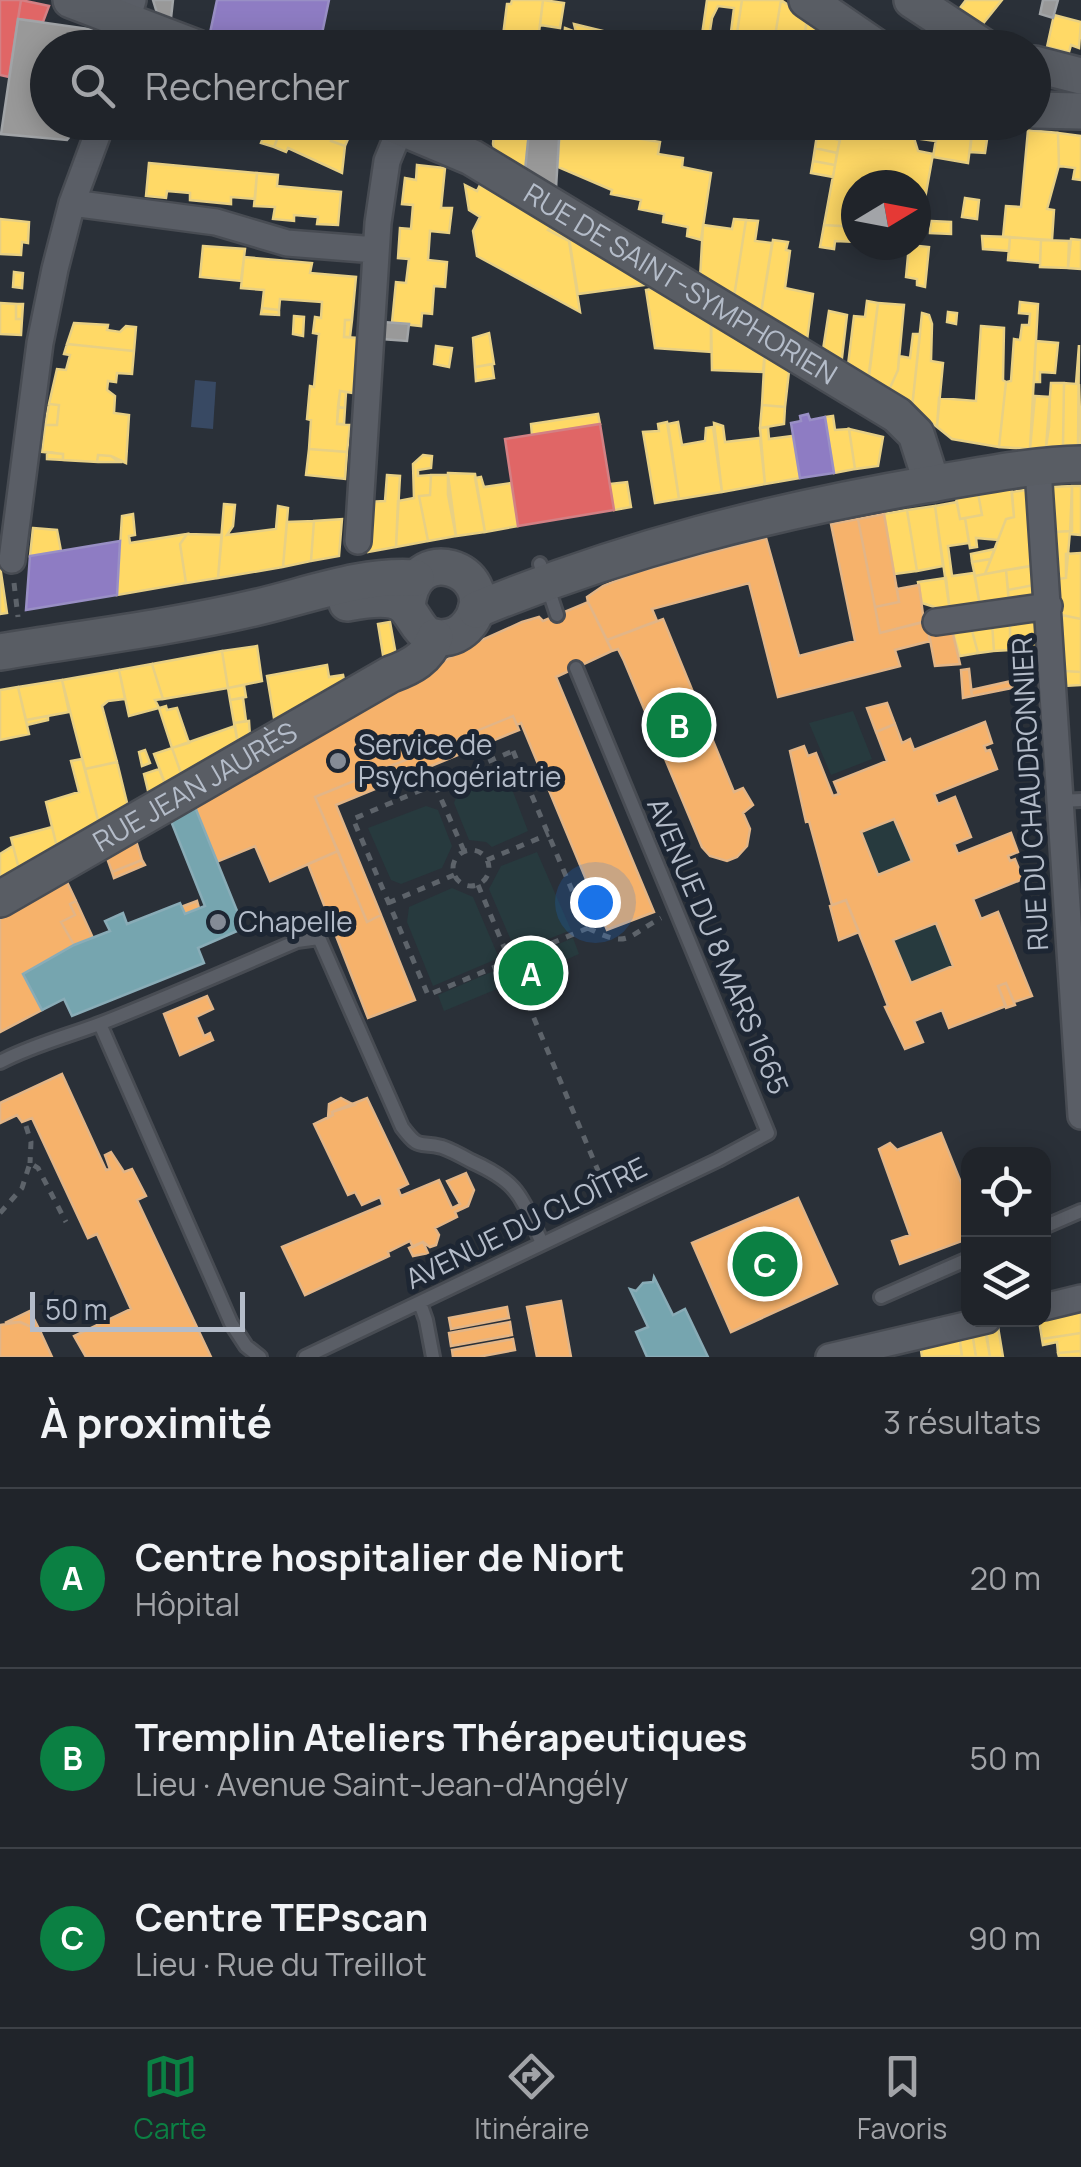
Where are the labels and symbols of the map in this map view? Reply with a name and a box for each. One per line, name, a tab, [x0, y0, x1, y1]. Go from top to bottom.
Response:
north arrow	[841, 170, 931, 260]
street label: RUE DE SAINT-SYMPHORIEN	[517, 174, 845, 392]
street label: RUE DU CHAUDRONNIER	[1002, 636, 1056, 952]
pin: B	[646, 688, 712, 762]
street label: RUE JEAN JAURÈS	[85, 712, 304, 860]
place label: Service de Psychogériatrie	[358, 725, 561, 795]
marker: Service de Psychogériatrie	[327, 750, 349, 772]
street label: AVENUE DU 8 MARS 1665	[639, 792, 799, 1100]
your location	[570, 877, 621, 928]
place label: Chapelle	[238, 902, 353, 940]
marker: Chapelle	[207, 911, 229, 933]
pin: A	[498, 936, 564, 1010]
street label: AVENUE DU CLOÎTRE	[399, 1147, 653, 1297]
pin: C	[732, 1226, 798, 1302]
scale bar	[30, 1287, 245, 1332]

